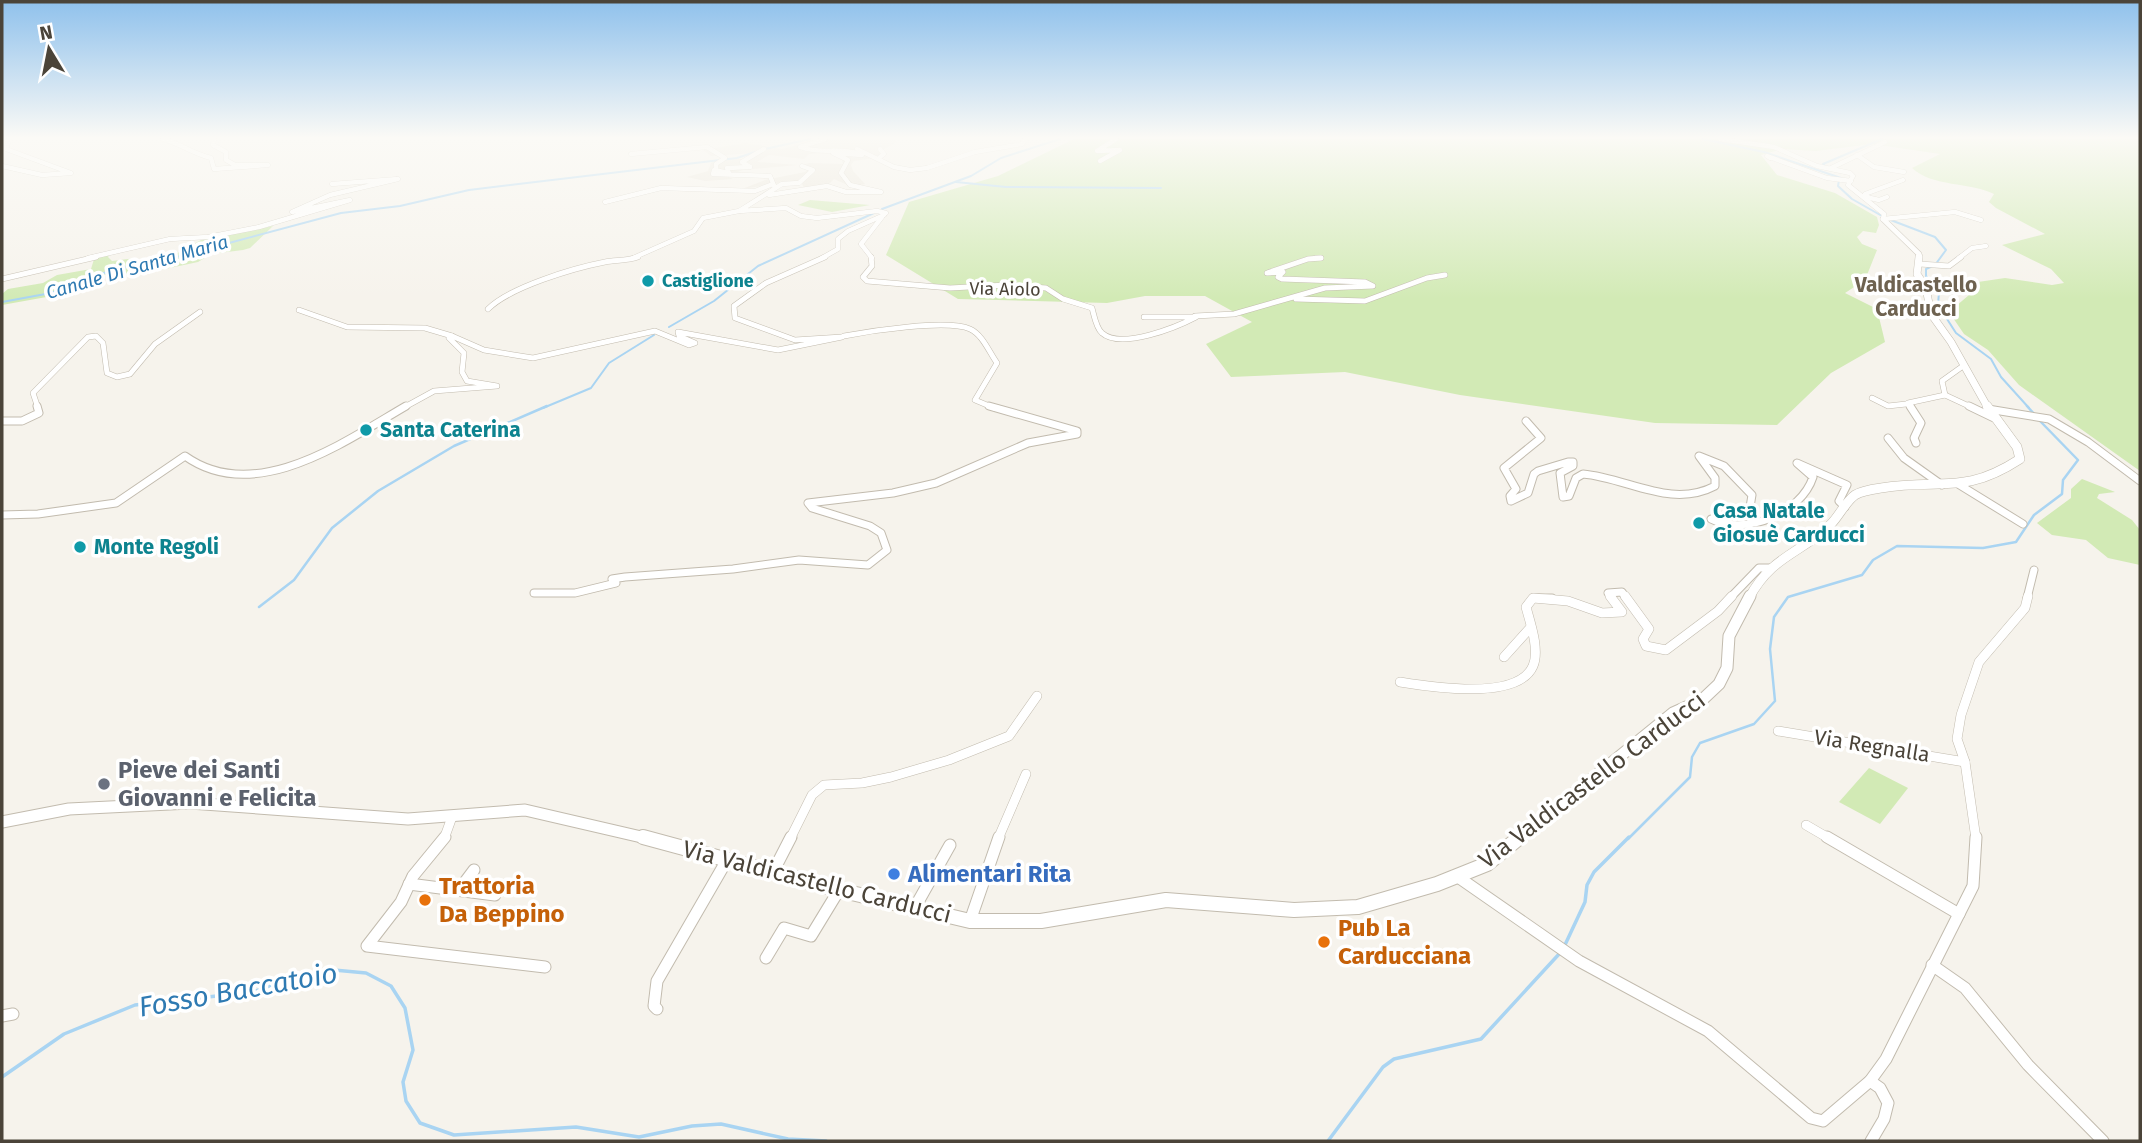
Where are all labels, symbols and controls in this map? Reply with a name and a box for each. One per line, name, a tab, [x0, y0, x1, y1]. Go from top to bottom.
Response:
north arrow	[14, 14, 84, 84]
text: N	[38, 20, 54, 45]
water label: Canale Di Santa Maria	[43, 230, 231, 304]
place label: Castiglione	[662, 270, 754, 292]
district label: Valdicastello Carducci	[1854, 272, 1977, 322]
marker: Castiglione	[640, 273, 656, 289]
street label: Via Aiolo	[969, 277, 1041, 301]
place label: Santa Caterina	[380, 417, 521, 443]
marker: Santa Caterina	[358, 422, 374, 438]
place label: Casa Natale Giosuè Carducci	[1713, 498, 1865, 548]
marker: Casa Natale Giosuè Carducci	[1691, 515, 1707, 531]
place label: Monte Regoli	[94, 534, 219, 560]
marker: Monte Regoli	[72, 539, 88, 555]
street label: Via Valdicastello Carducci	[1473, 686, 1711, 874]
street label: Via Regnalla	[1812, 724, 1932, 768]
place label: Pieve dei Santi Giovanni e Felicita	[118, 756, 316, 812]
marker: Pieve dei Santi Giovanni e Felicita	[96, 776, 112, 792]
street label: Via Valdicastello Carducci	[680, 835, 954, 929]
place label: Alimentari Rita	[907, 860, 1071, 888]
marker: Alimentari Rita	[886, 866, 902, 882]
place label: Trattoria Da Beppino	[439, 872, 565, 928]
marker: Trattoria Da Beppino	[417, 892, 433, 908]
place label: Pub La Carducciana	[1338, 914, 1471, 970]
marker: Pub La Carducciana	[1316, 934, 1332, 950]
water label: Fosso Baccatoio	[136, 956, 340, 1024]

